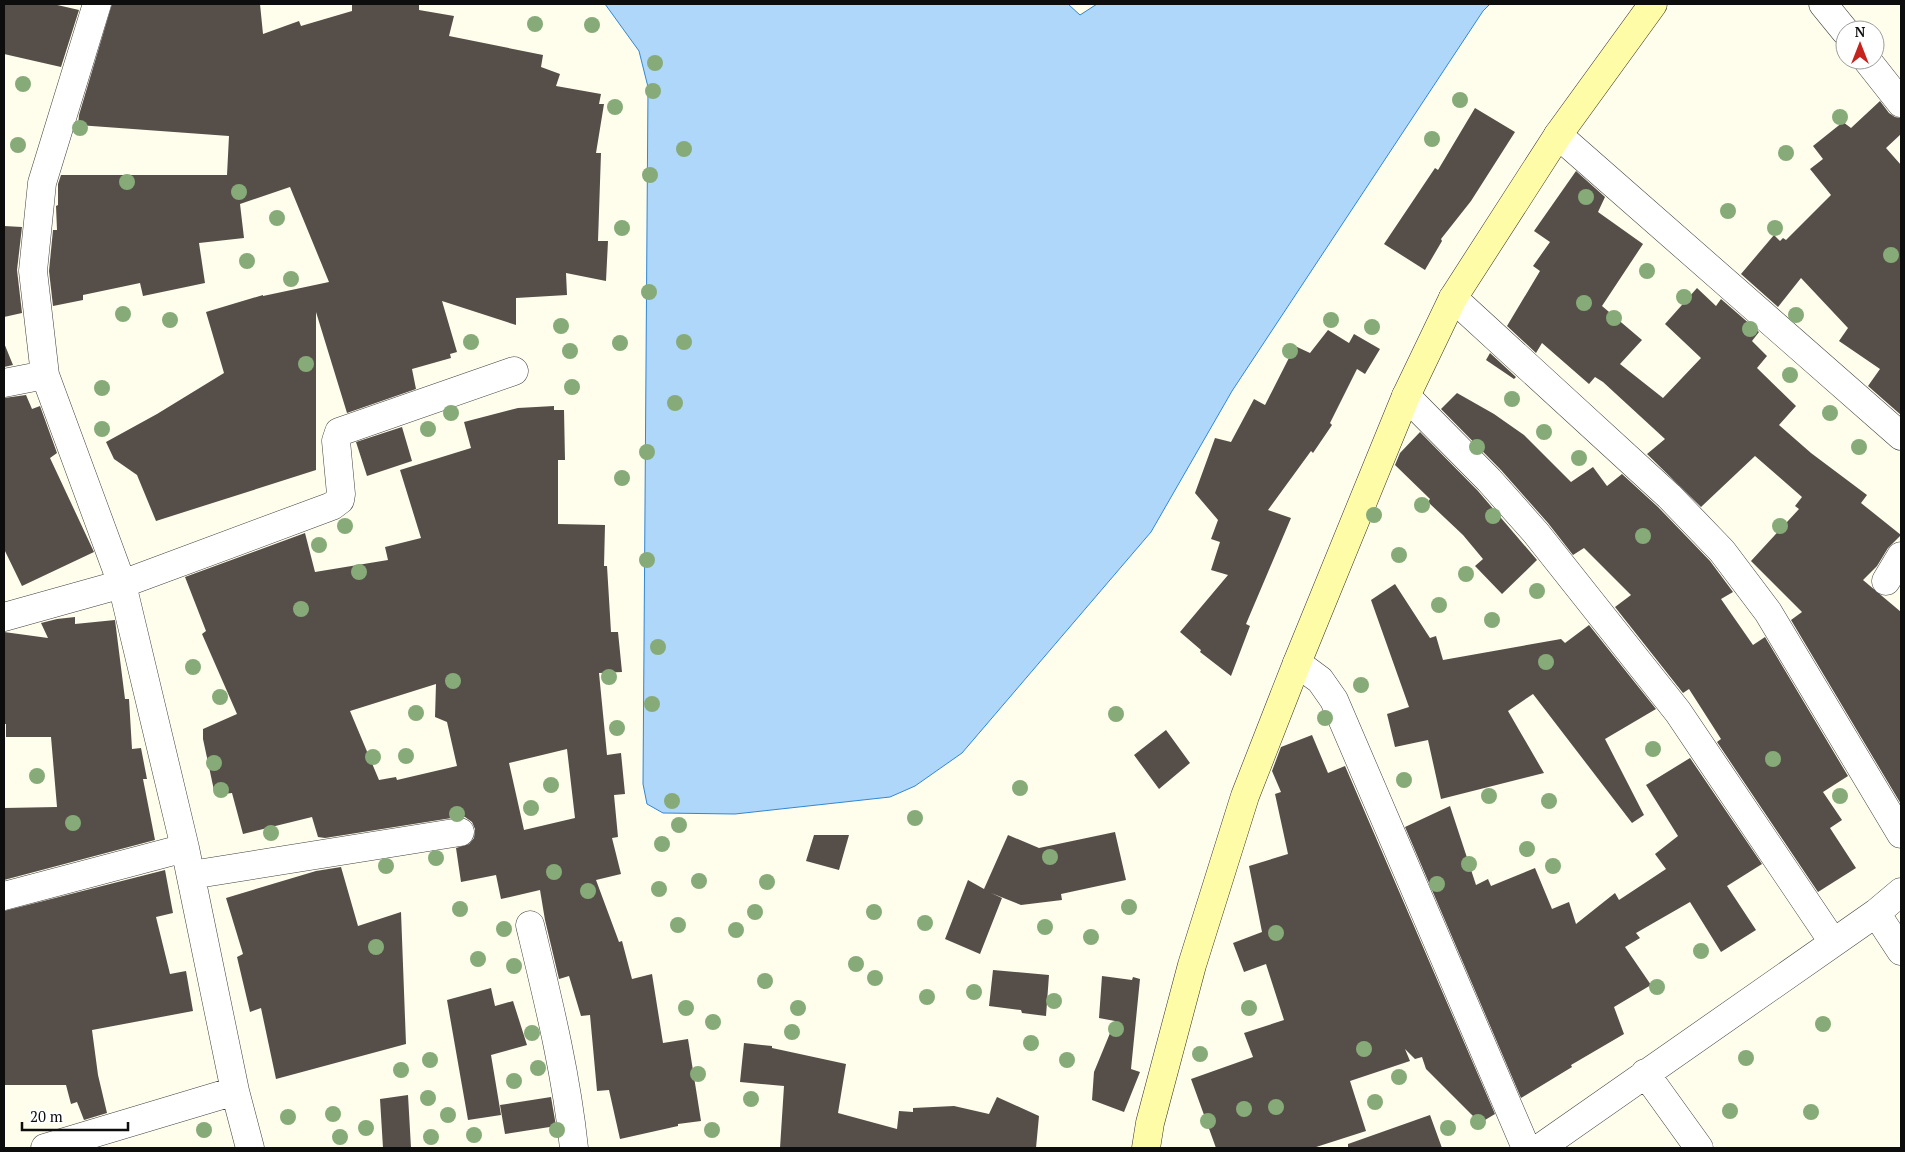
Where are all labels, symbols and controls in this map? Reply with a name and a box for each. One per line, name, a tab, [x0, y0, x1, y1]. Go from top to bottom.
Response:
north arrow	[1835, 20, 1885, 70]
text: N	[1855, 22, 1866, 41]
scale bar	[22, 1100, 129, 1132]
text: 20 m	[30, 1106, 63, 1126]

